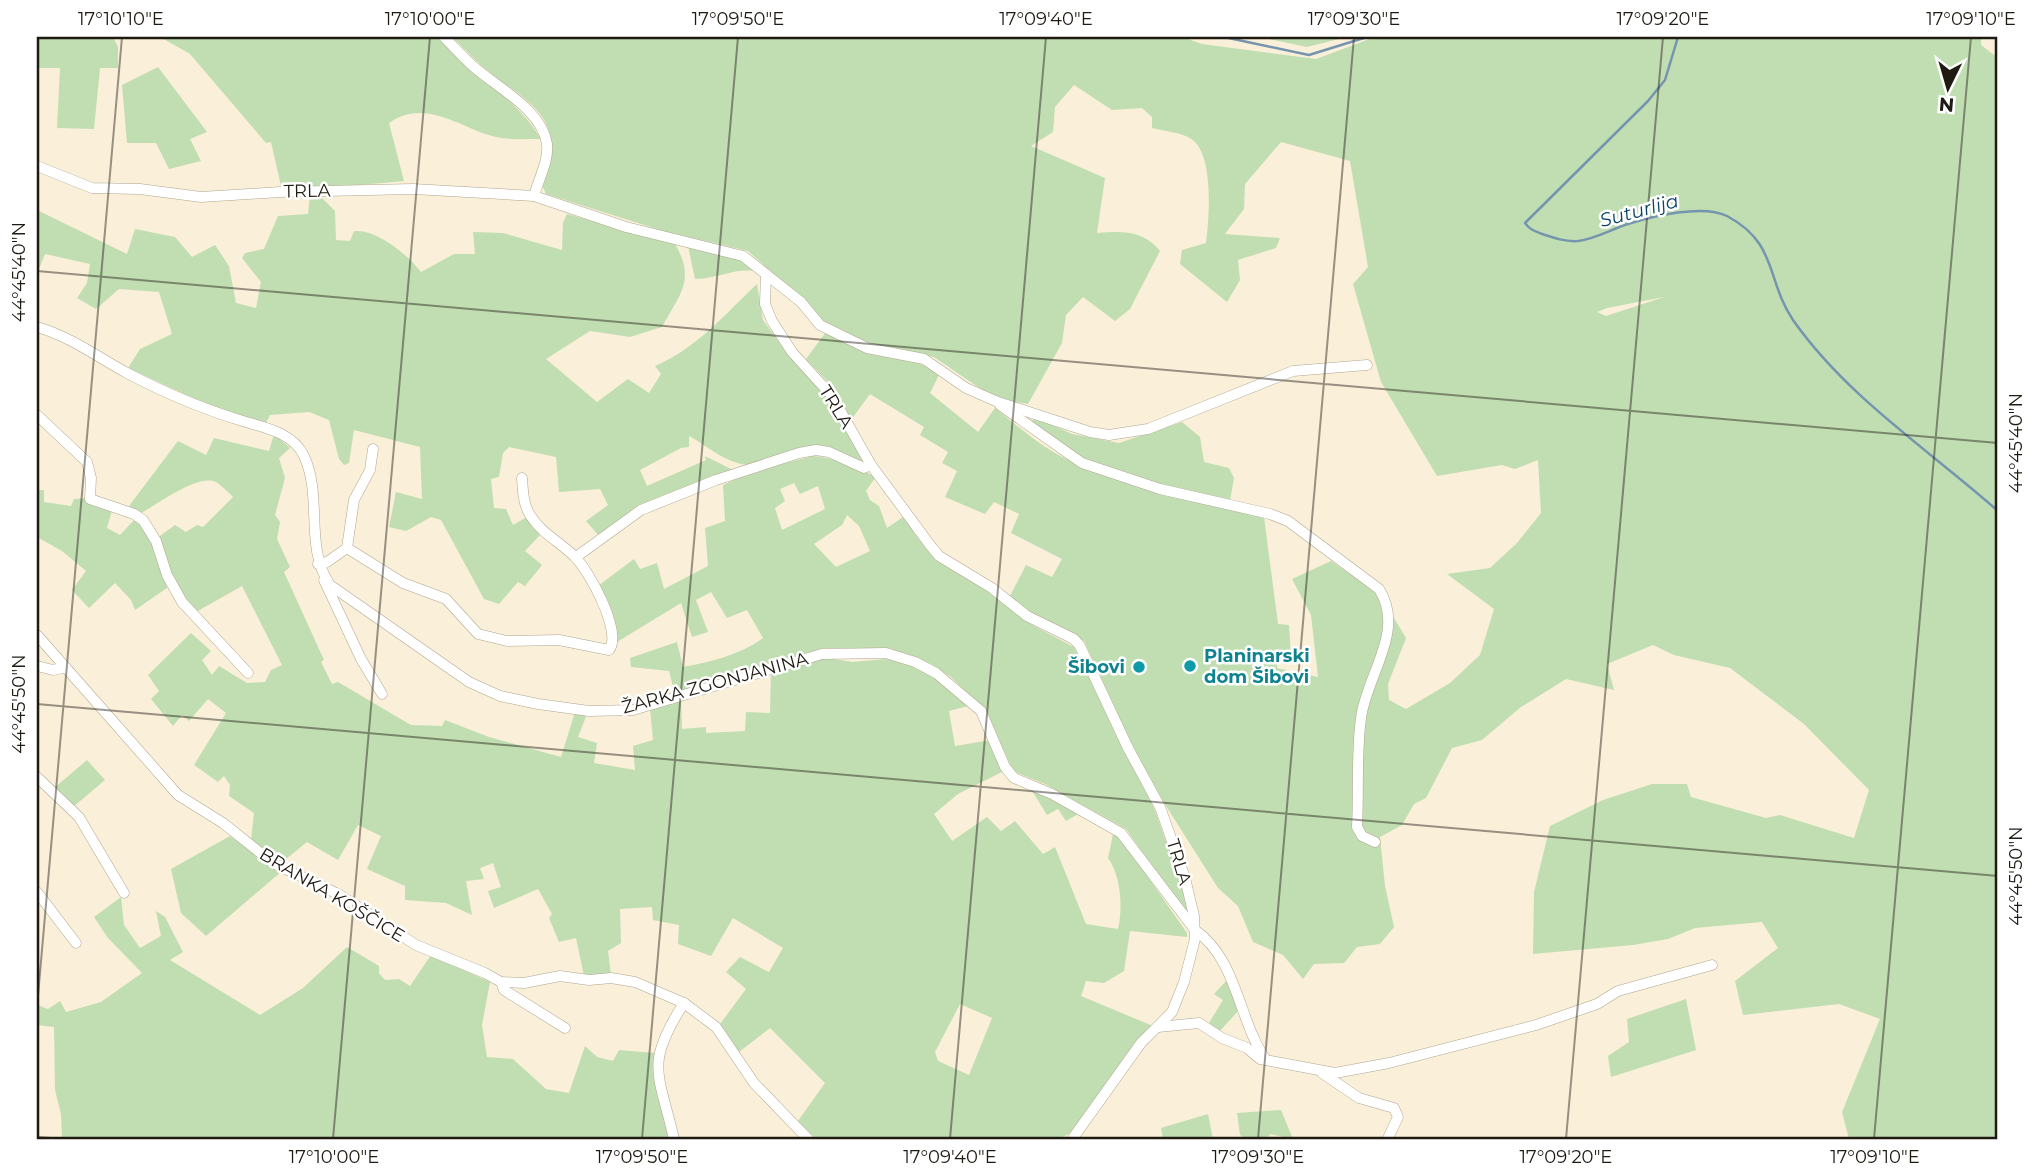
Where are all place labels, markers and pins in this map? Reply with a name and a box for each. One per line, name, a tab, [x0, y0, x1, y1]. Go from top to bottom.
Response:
place label: Planinarski dom Šibovi	[1204, 645, 1310, 688]
place label: Šibovi	[1068, 656, 1125, 678]
marker: Planinarski dom Šibovi	[1182, 658, 1198, 674]
marker: Šibovi	[1131, 659, 1147, 675]

